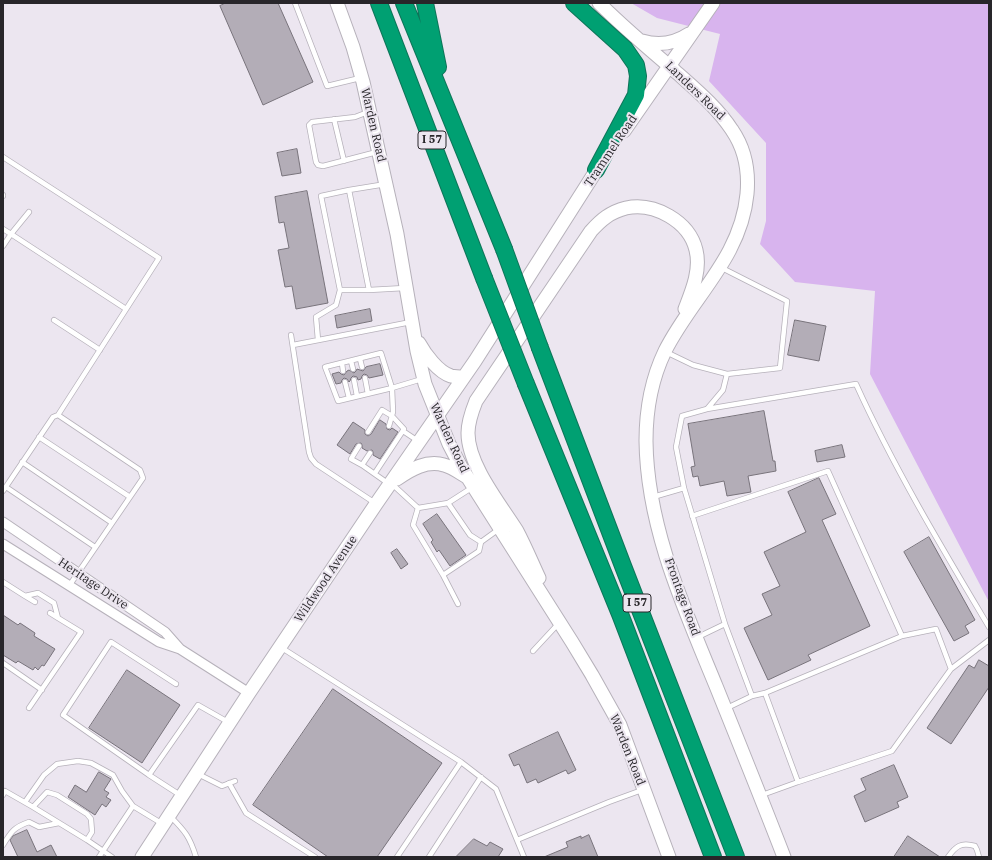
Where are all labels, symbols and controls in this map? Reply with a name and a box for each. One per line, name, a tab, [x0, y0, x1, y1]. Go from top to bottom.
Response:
street label: Landers Road	[662, 59, 728, 123]
street label: Warden Road	[357, 87, 389, 163]
street label: Trammel Road	[582, 112, 640, 190]
road number: I 57	[418, 131, 446, 149]
street label: Warden Road	[427, 401, 471, 475]
street label: Wildwood Avenue	[292, 533, 360, 625]
street label: Heritage Drive	[55, 555, 131, 613]
street label: Frontage Road	[661, 556, 703, 638]
road number: I 57	[623, 594, 651, 612]
street label: Warden Road	[606, 712, 648, 788]

